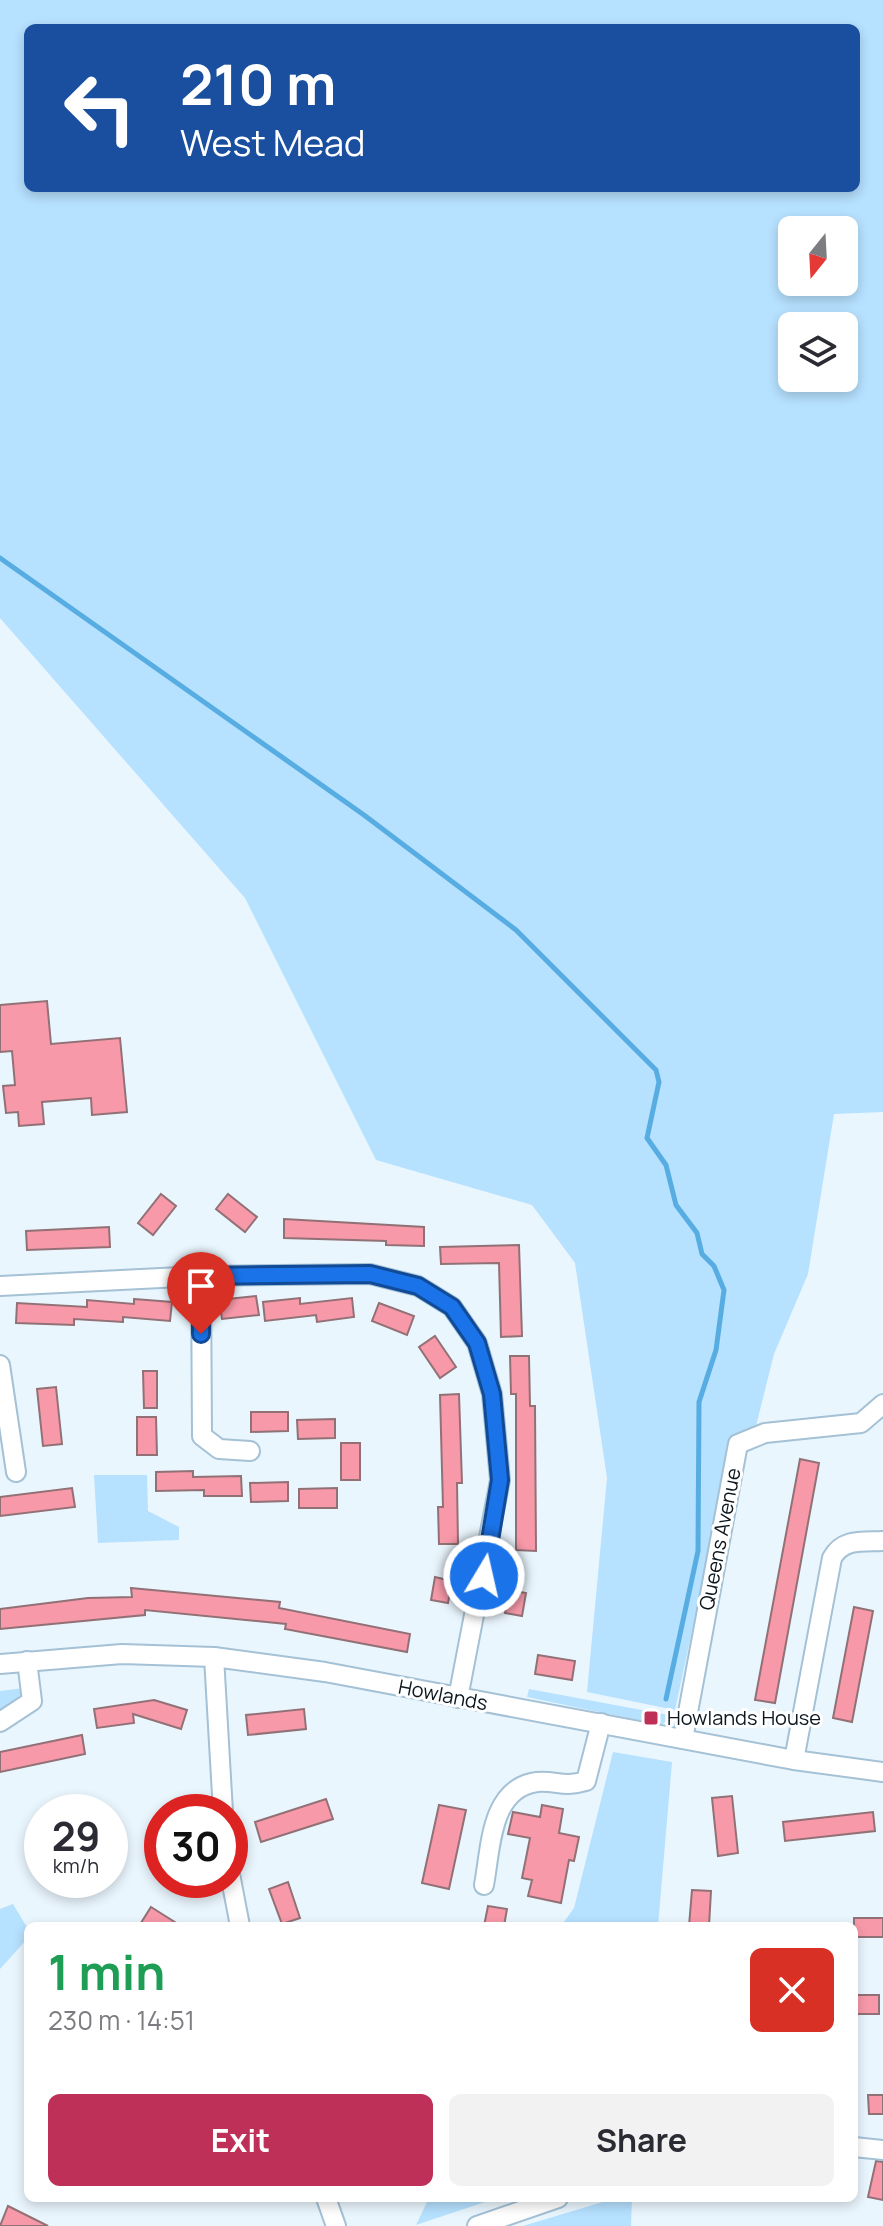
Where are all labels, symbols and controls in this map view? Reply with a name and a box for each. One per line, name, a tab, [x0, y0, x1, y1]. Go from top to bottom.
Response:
text: 210 m	[180, 45, 336, 122]
icon: left	[48, 56, 152, 160]
text: West Mead	[180, 118, 365, 167]
north arrow	[778, 216, 858, 296]
map controls	[778, 216, 858, 392]
button: layers	[778, 312, 858, 392]
pin	[167, 1252, 235, 1334]
icon: arrive	[179, 1264, 223, 1308]
street label: Queens Avenue	[692, 1466, 747, 1612]
position arrow	[442, 1534, 526, 1618]
street label: Howlands	[396, 1673, 490, 1716]
place label: Howlands House	[667, 1704, 821, 1731]
marker: Howlands House	[642, 1709, 660, 1727]
speed limit sign: 30	[144, 1794, 248, 1898]
text: 29	[52, 1808, 100, 1863]
text: km/h	[53, 1852, 99, 1879]
text: 1 min	[48, 1939, 165, 2004]
button: close	[750, 1948, 834, 2032]
text: 230 m · 14:51	[48, 2002, 195, 2038]
button: Exit	[48, 2094, 433, 2186]
button: Share	[449, 2094, 834, 2186]

